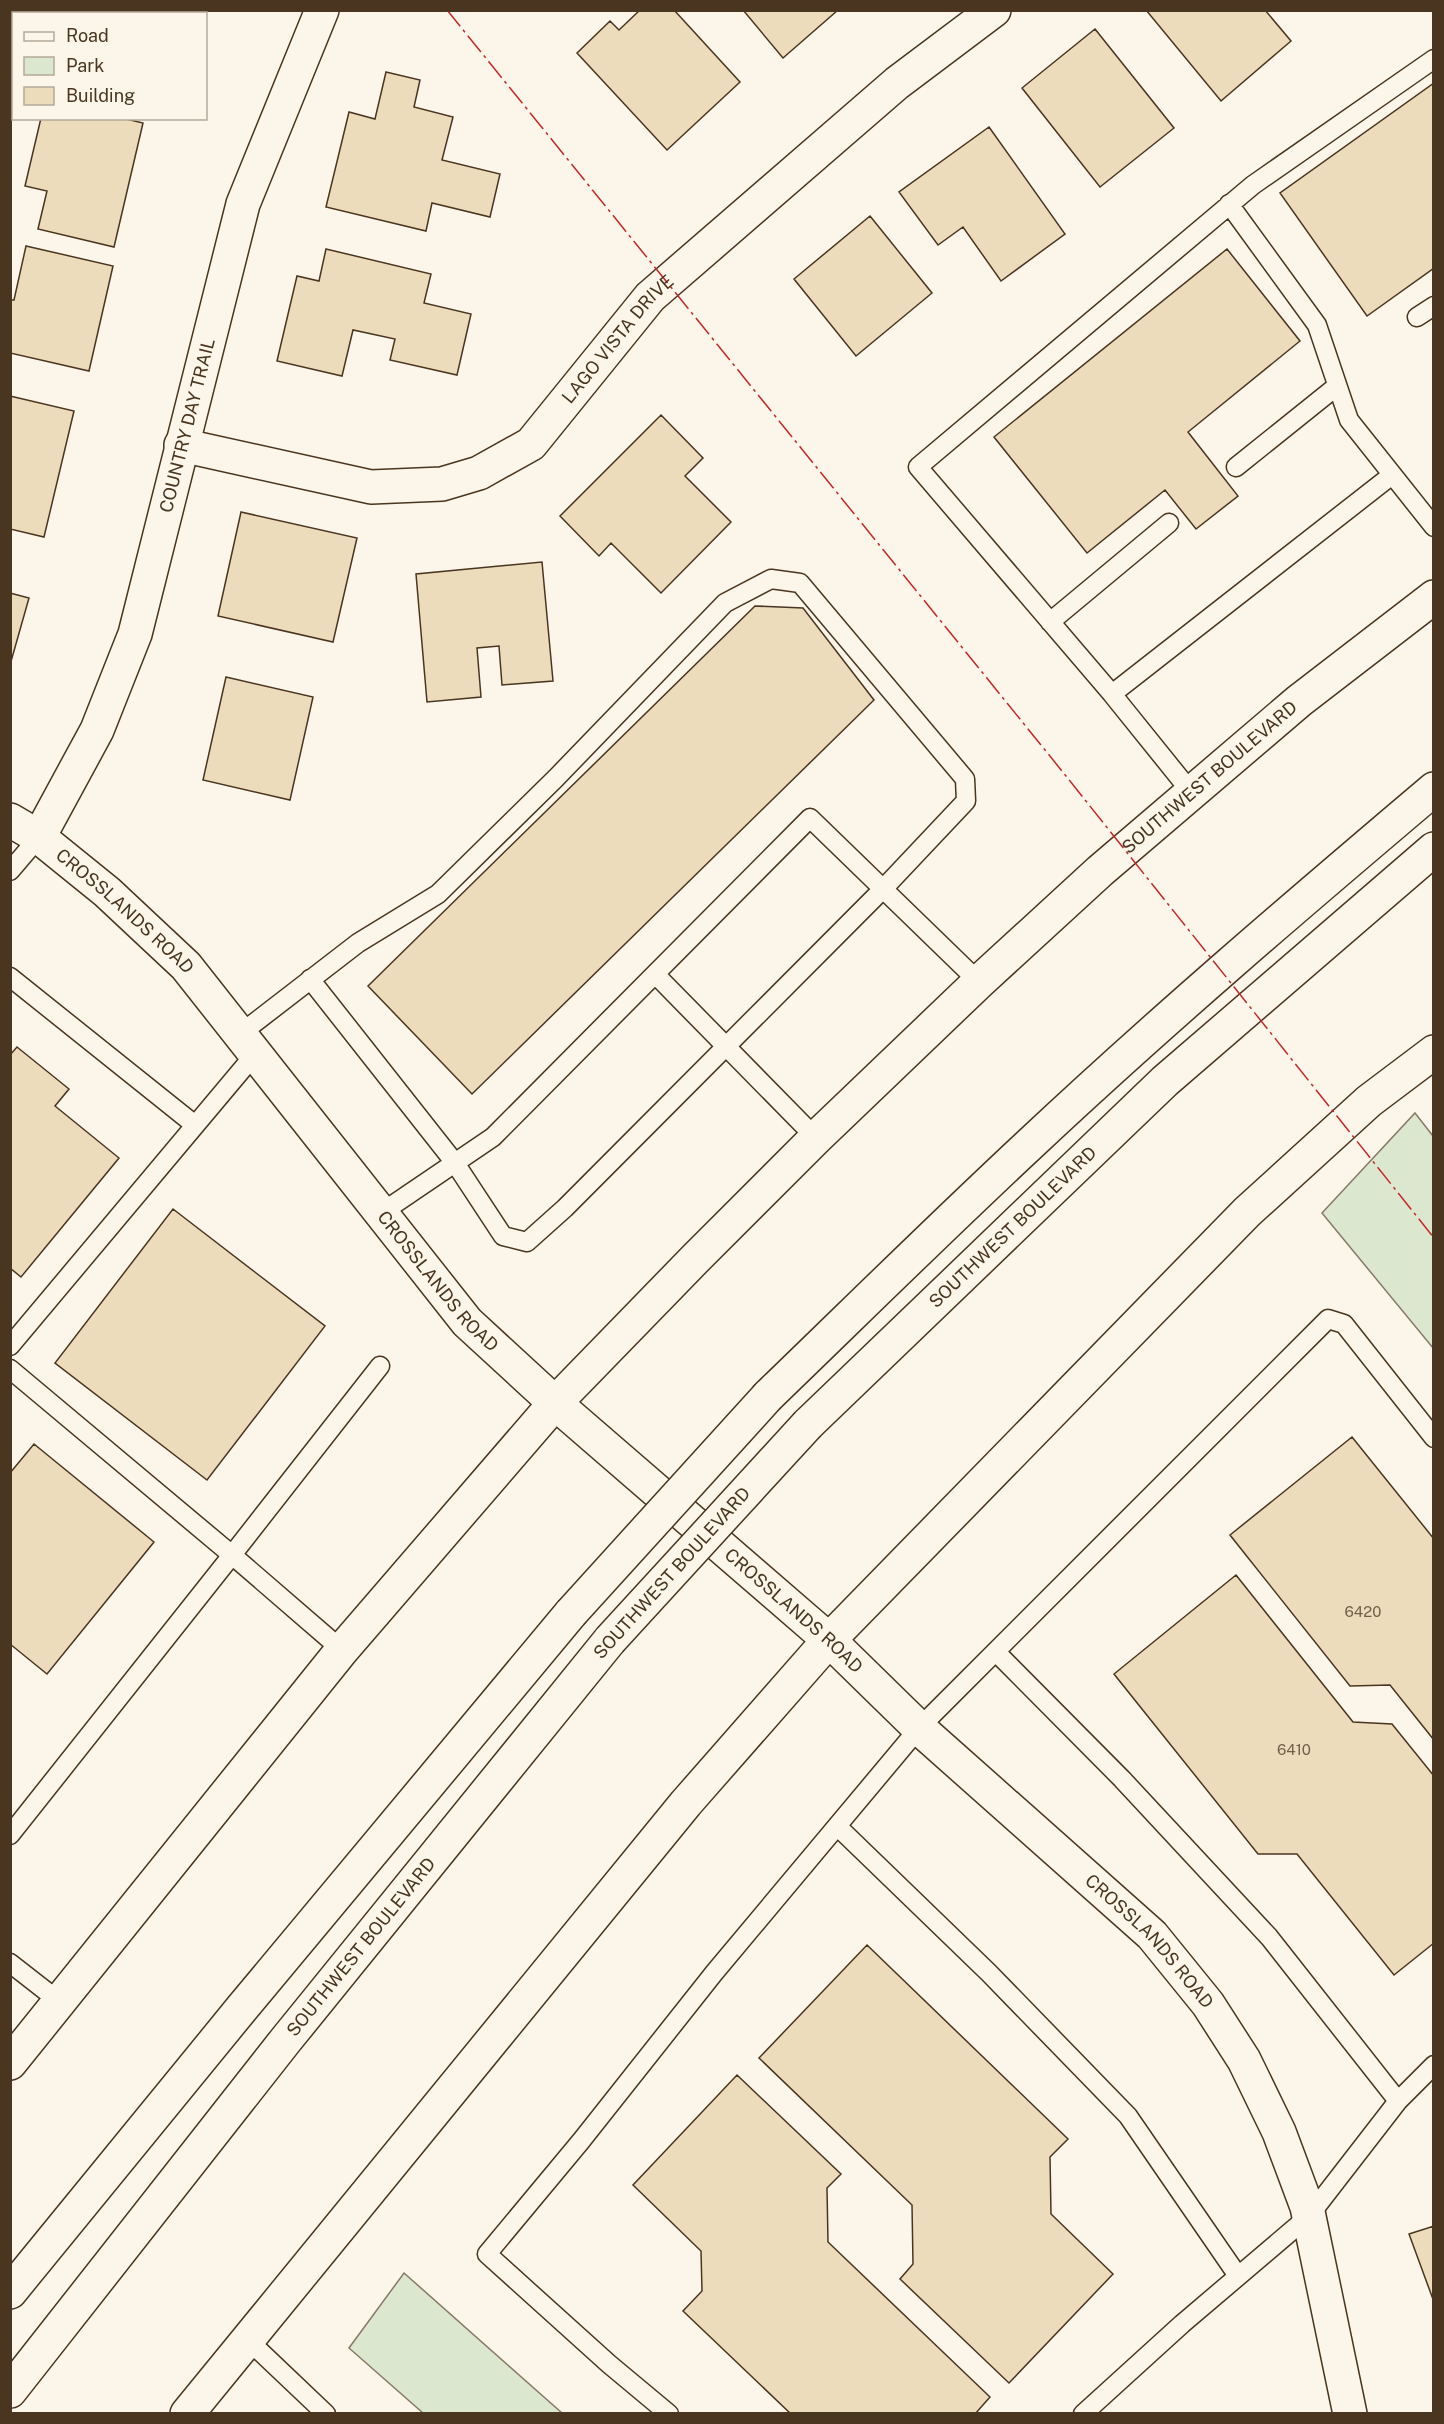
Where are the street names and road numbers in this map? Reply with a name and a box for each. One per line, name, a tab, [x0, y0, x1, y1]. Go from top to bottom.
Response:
street label: LAGO VISTA DRIVE	[557, 270, 678, 407]
street label: COUNTRY DAY TRAIL	[155, 336, 219, 515]
street label: SOUTHWEST BOULEVARD	[1117, 696, 1301, 858]
street label: CROSSLANDS ROAD	[52, 844, 199, 977]
street label: SOUTHWEST BOULEVARD	[924, 1142, 1100, 1312]
street label: CROSSLANDS ROAD	[373, 1206, 503, 1356]
street label: SOUTHWEST BOULEVARD	[589, 1482, 754, 1663]
street label: CROSSLANDS ROAD	[721, 1544, 867, 1677]
street label: SOUTHWEST BOULEVARD	[282, 1853, 439, 2040]
street label: CROSSLANDS ROAD	[1081, 1870, 1218, 2012]

